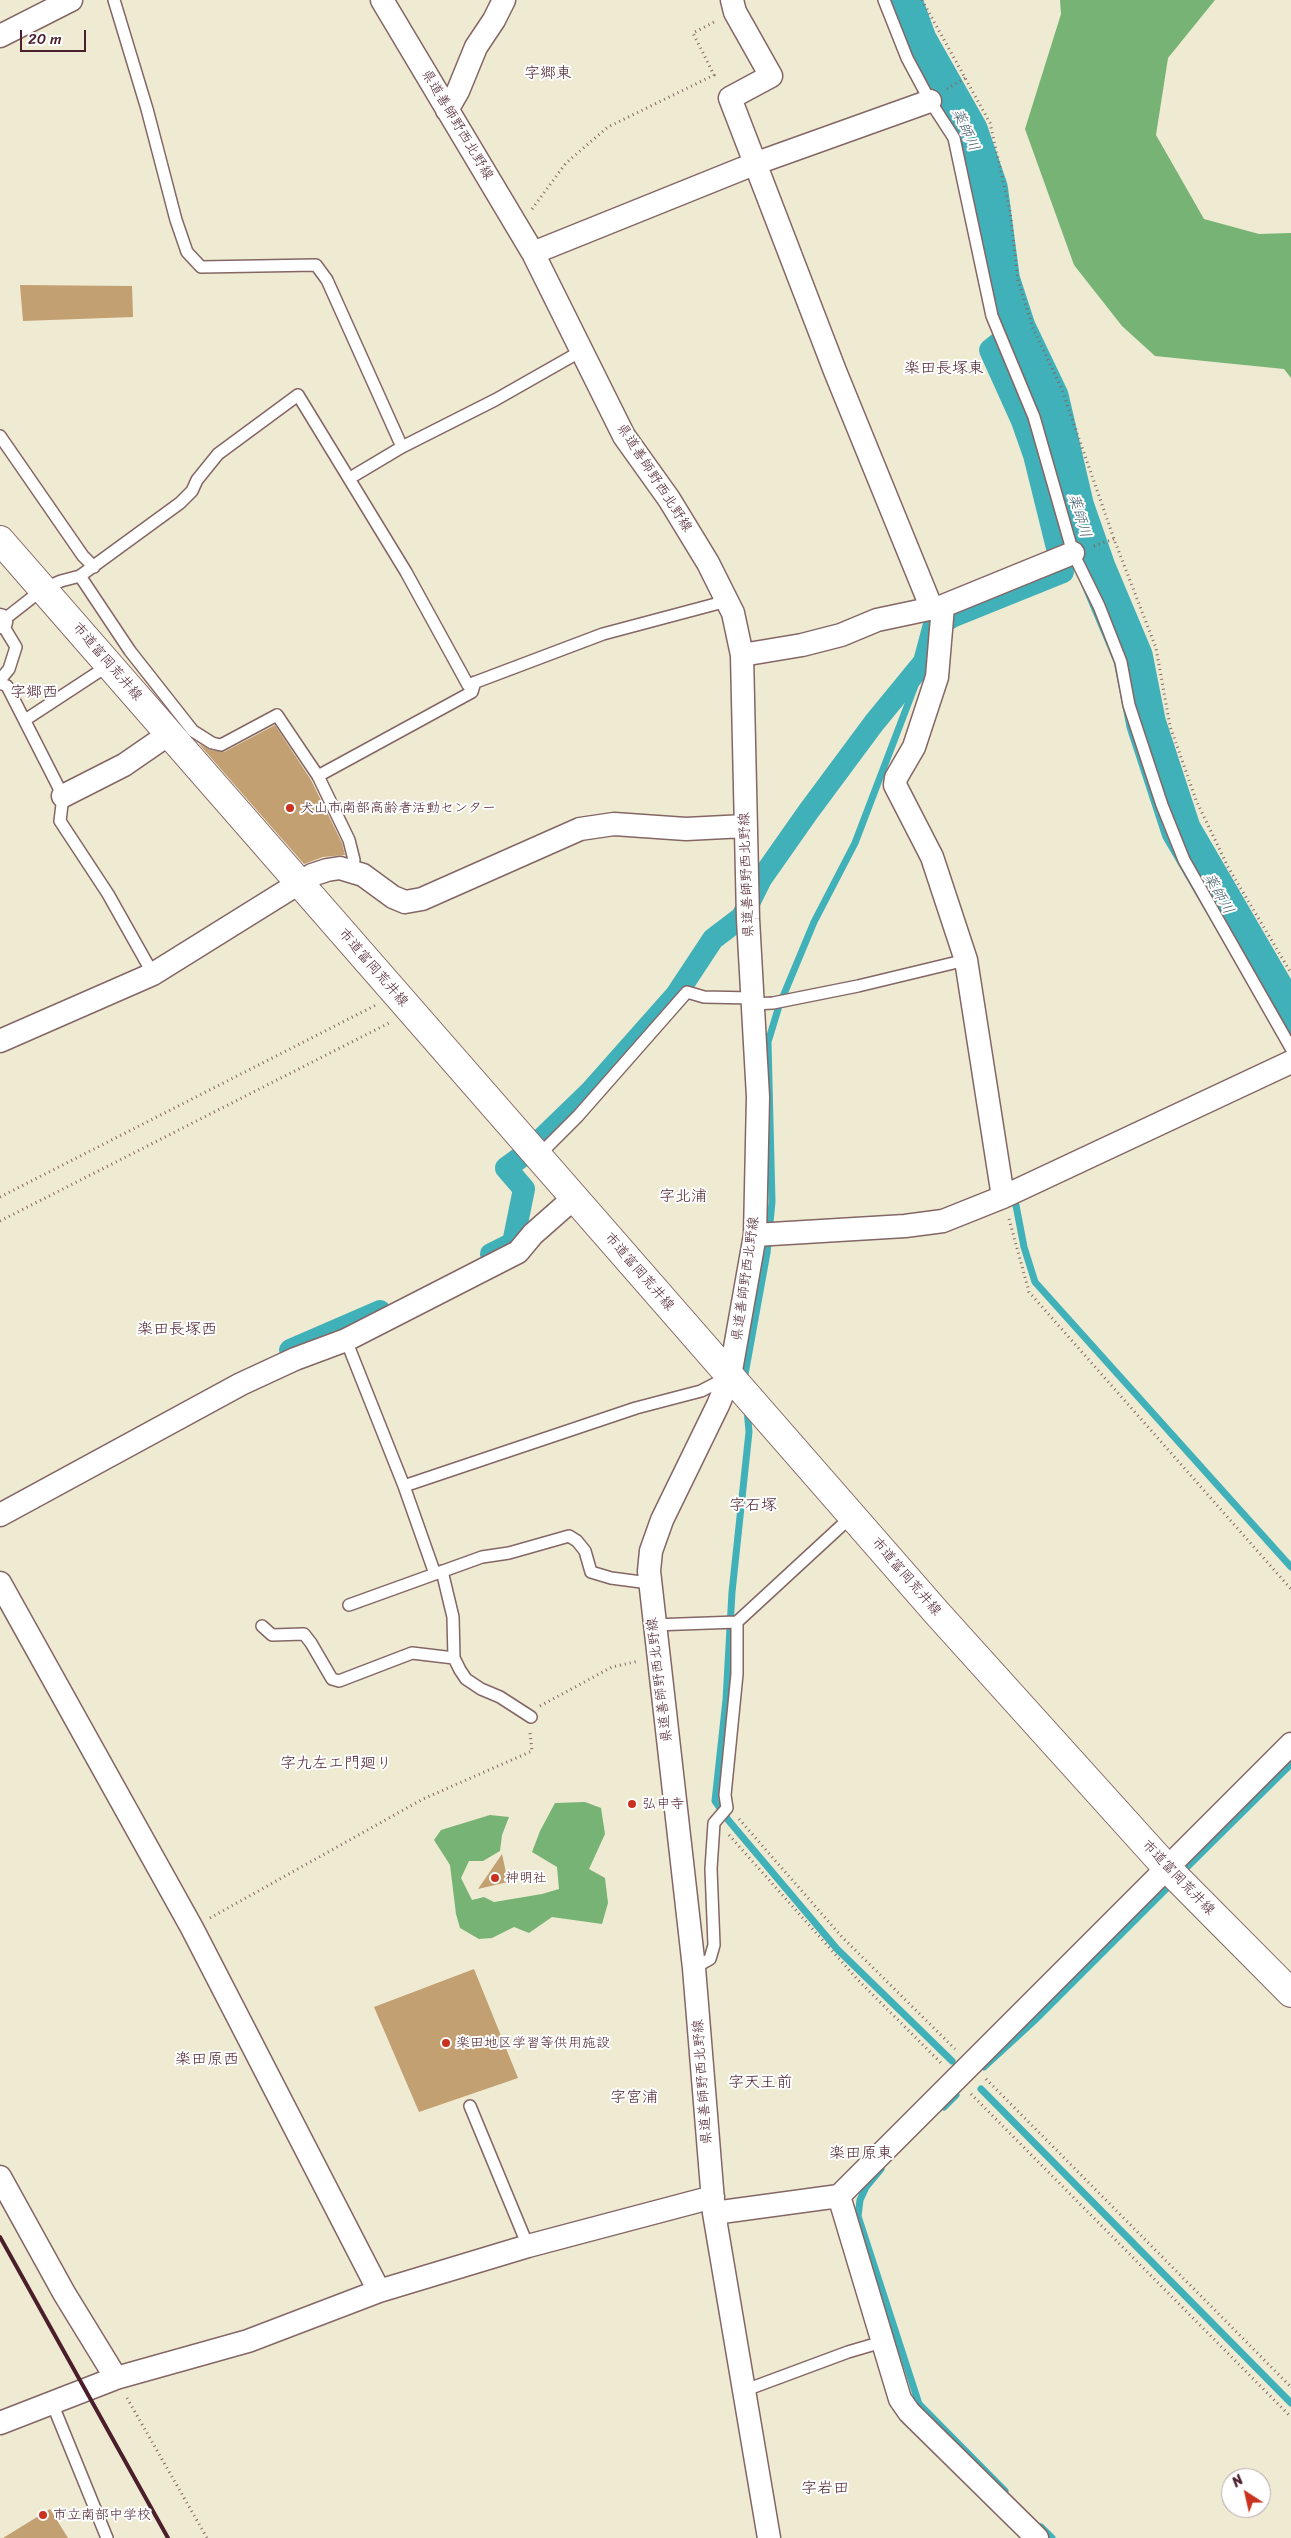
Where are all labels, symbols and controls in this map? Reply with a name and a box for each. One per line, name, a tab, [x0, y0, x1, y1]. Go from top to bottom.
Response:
scale bar	[22, 20, 89, 52]
text: 20 m	[28, 26, 62, 52]
district label: 字郷東	[524, 64, 572, 84]
street label: 県道善師野西北野線	[417, 67, 497, 183]
water label: 薬師川	[947, 106, 983, 154]
district label: 楽田長塚東	[904, 359, 984, 379]
street label: 県道善師野西北野線	[613, 421, 695, 535]
water label: 薬師川	[1064, 492, 1094, 540]
street label: 市道富岡荒井線	[69, 620, 145, 704]
district label: 字郷西	[10, 683, 58, 703]
place label: 犬山市南部高齢者活動センター	[300, 800, 496, 816]
marker: 犬山市南部高齢者活動センター	[284, 802, 296, 814]
street label: 県道善師野西北野線	[736, 812, 758, 938]
water label: 薬師川	[1199, 870, 1237, 918]
street label: 市道富岡荒井線	[335, 926, 411, 1010]
district label: 字北浦	[659, 1187, 707, 1207]
street label: 県道善師野西北野線	[729, 1215, 763, 1343]
street label: 市道富岡荒井線	[601, 1230, 677, 1314]
district label: 楽田長塚西	[137, 1320, 217, 1340]
district label: 字石塚	[729, 1496, 777, 1516]
street label: 市道富岡荒井線	[868, 1535, 944, 1619]
street label: 県道善師野西北野線	[644, 1616, 676, 1744]
district label: 字九左エ門廻り	[280, 1754, 392, 1774]
place label: 弘申寺	[642, 1796, 684, 1812]
marker: 弘申寺	[626, 1798, 638, 1810]
street label: 市道富岡荒井線	[1138, 1837, 1218, 1919]
place label: 神明社	[505, 1870, 547, 1886]
marker: 神明社	[489, 1872, 501, 1884]
street label: 県道善師野西北野線	[690, 2019, 716, 2145]
place label: 楽田地区学習等供用施設	[456, 2035, 610, 2051]
marker: 楽田地区学習等供用施設	[440, 2037, 452, 2049]
district label: 楽田原西	[175, 2050, 239, 2070]
district label: 字天王前	[728, 2073, 792, 2093]
district label: 字宮浦	[610, 2088, 658, 2108]
district label: 楽田原東	[829, 2144, 893, 2164]
north arrow	[1221, 2468, 1271, 2518]
text: N	[1227, 2468, 1249, 2494]
district label: 字岩田	[801, 2479, 849, 2499]
place label: 市立南部中学校	[53, 2507, 151, 2523]
marker: 市立南部中学校	[37, 2509, 49, 2521]

